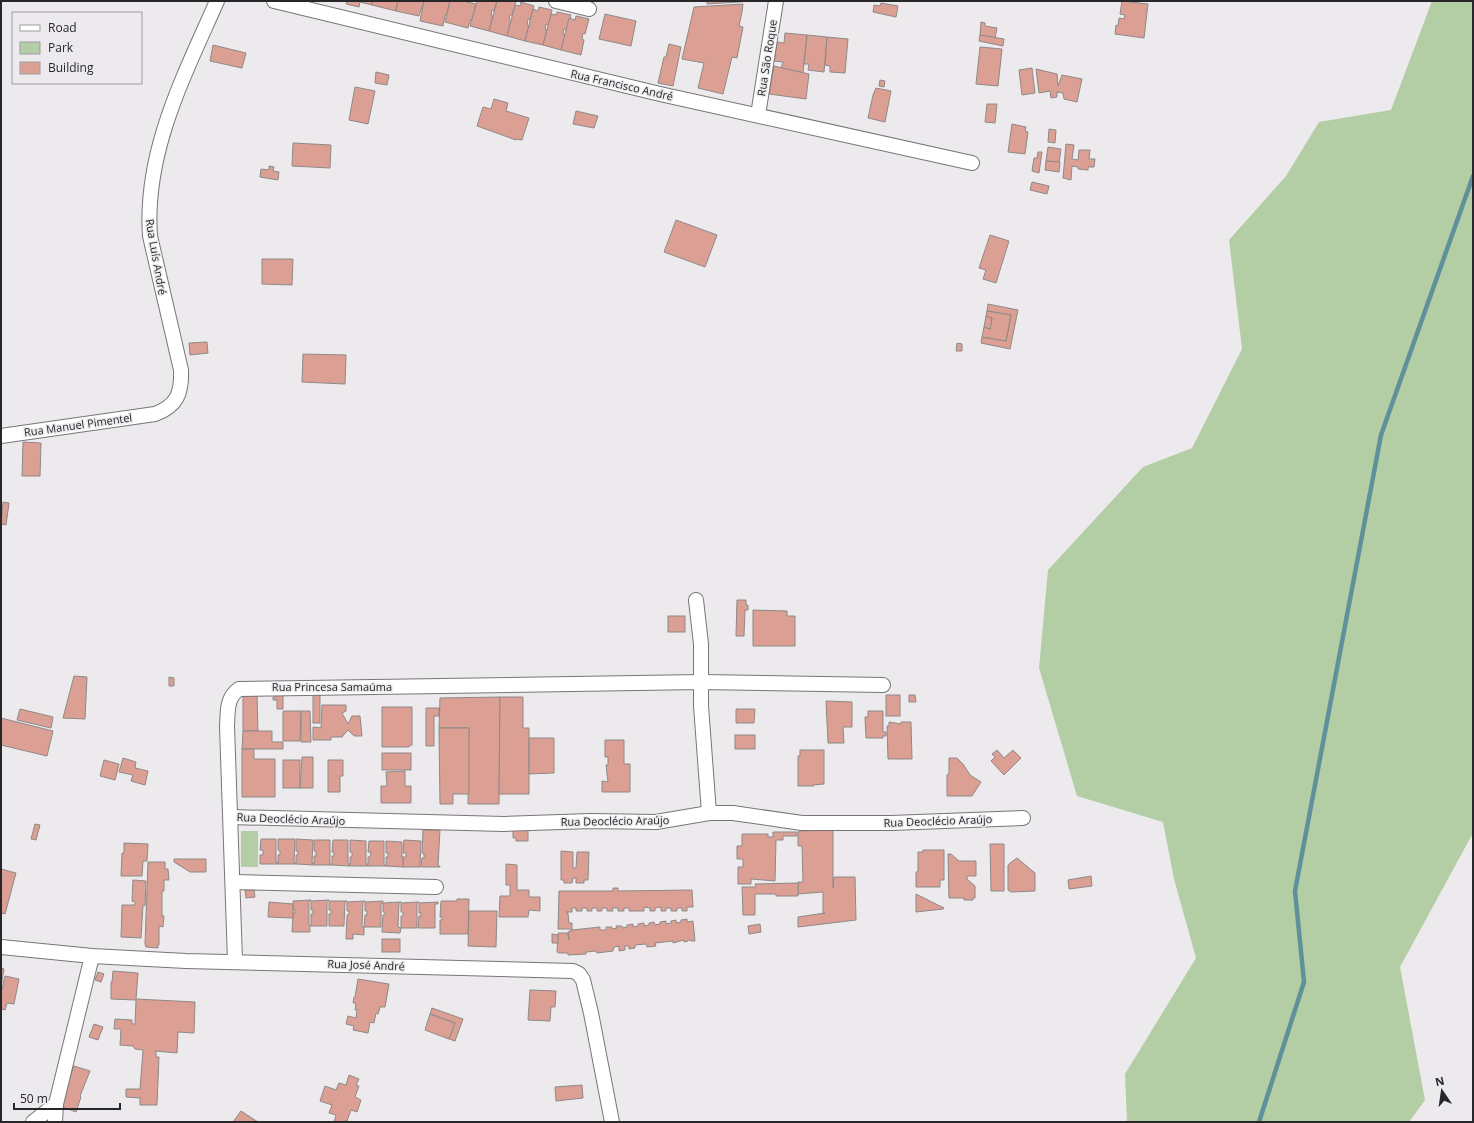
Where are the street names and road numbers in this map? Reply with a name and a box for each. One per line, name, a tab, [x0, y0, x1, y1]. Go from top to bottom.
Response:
street label: Rua São Roque	[753, 19, 780, 97]
street label: Rua Francisco André	[569, 65, 675, 104]
street label: Rua Luís André	[142, 218, 171, 296]
street label: Rua Manuel Pimentel	[23, 409, 133, 440]
street label: Rua Princesa Samaúma	[272, 679, 392, 694]
street label: Rua Deoclécio Araújo	[236, 809, 346, 828]
street label: Rua Deoclécio Araújo	[883, 811, 993, 830]
street label: Rua Deoclécio Araújo	[561, 812, 670, 829]
street label: Rua José André	[327, 956, 405, 973]

